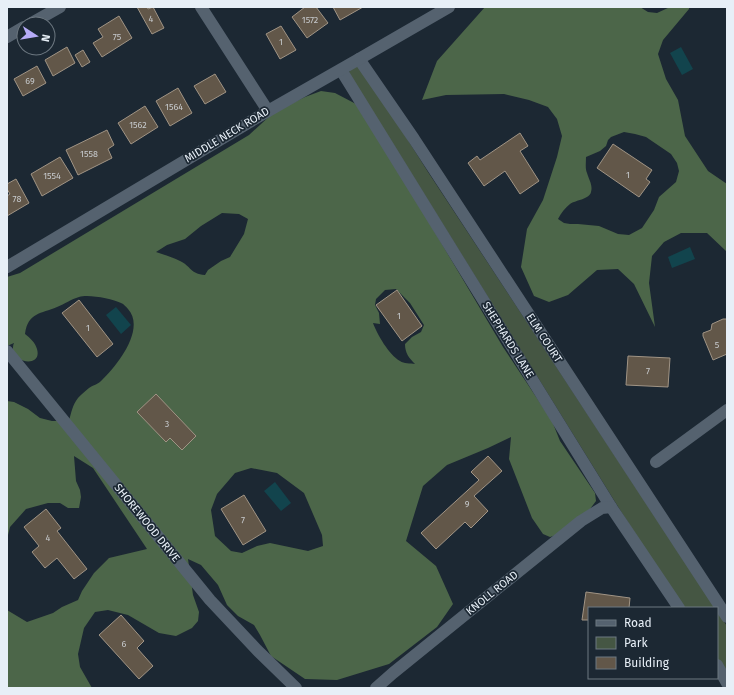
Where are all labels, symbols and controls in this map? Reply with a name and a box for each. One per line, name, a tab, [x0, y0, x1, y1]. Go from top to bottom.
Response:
house number: 4	[149, 14, 154, 24]
house number: 1572	[302, 15, 318, 25]
north arrow	[16, 16, 56, 56]
house number: 75	[113, 32, 122, 42]
text: N	[38, 33, 52, 43]
house number: 1	[279, 37, 283, 47]
house number: 69	[25, 76, 35, 86]
house number: 1564	[165, 102, 183, 112]
street label: MIDDLE NECK ROAD	[182, 105, 272, 165]
house number: 1562	[129, 120, 147, 130]
house number: 1558	[80, 149, 98, 159]
house number: 1	[626, 170, 630, 180]
house number: 1554	[43, 171, 61, 181]
house number: 78	[13, 194, 21, 204]
street label: SHEPHARDS LANE	[479, 300, 537, 381]
house number: 1	[397, 311, 401, 321]
street label: ELM COURT	[523, 311, 565, 365]
house number: 1	[86, 323, 90, 333]
house number: 5	[715, 340, 720, 350]
house number: 7	[646, 366, 650, 376]
house number: 3	[165, 419, 169, 429]
street label: SHOREWOOD DRIVE	[111, 481, 183, 565]
house number: 9	[465, 499, 470, 509]
house number: 7	[241, 515, 245, 525]
house number: 4	[46, 533, 51, 543]
street label: KNOLL ROAD	[463, 568, 521, 618]
legend	[588, 607, 718, 679]
text: Road	[624, 616, 652, 630]
text: Park	[624, 636, 648, 650]
house number: 6	[122, 639, 127, 649]
text: Building	[624, 656, 670, 670]

